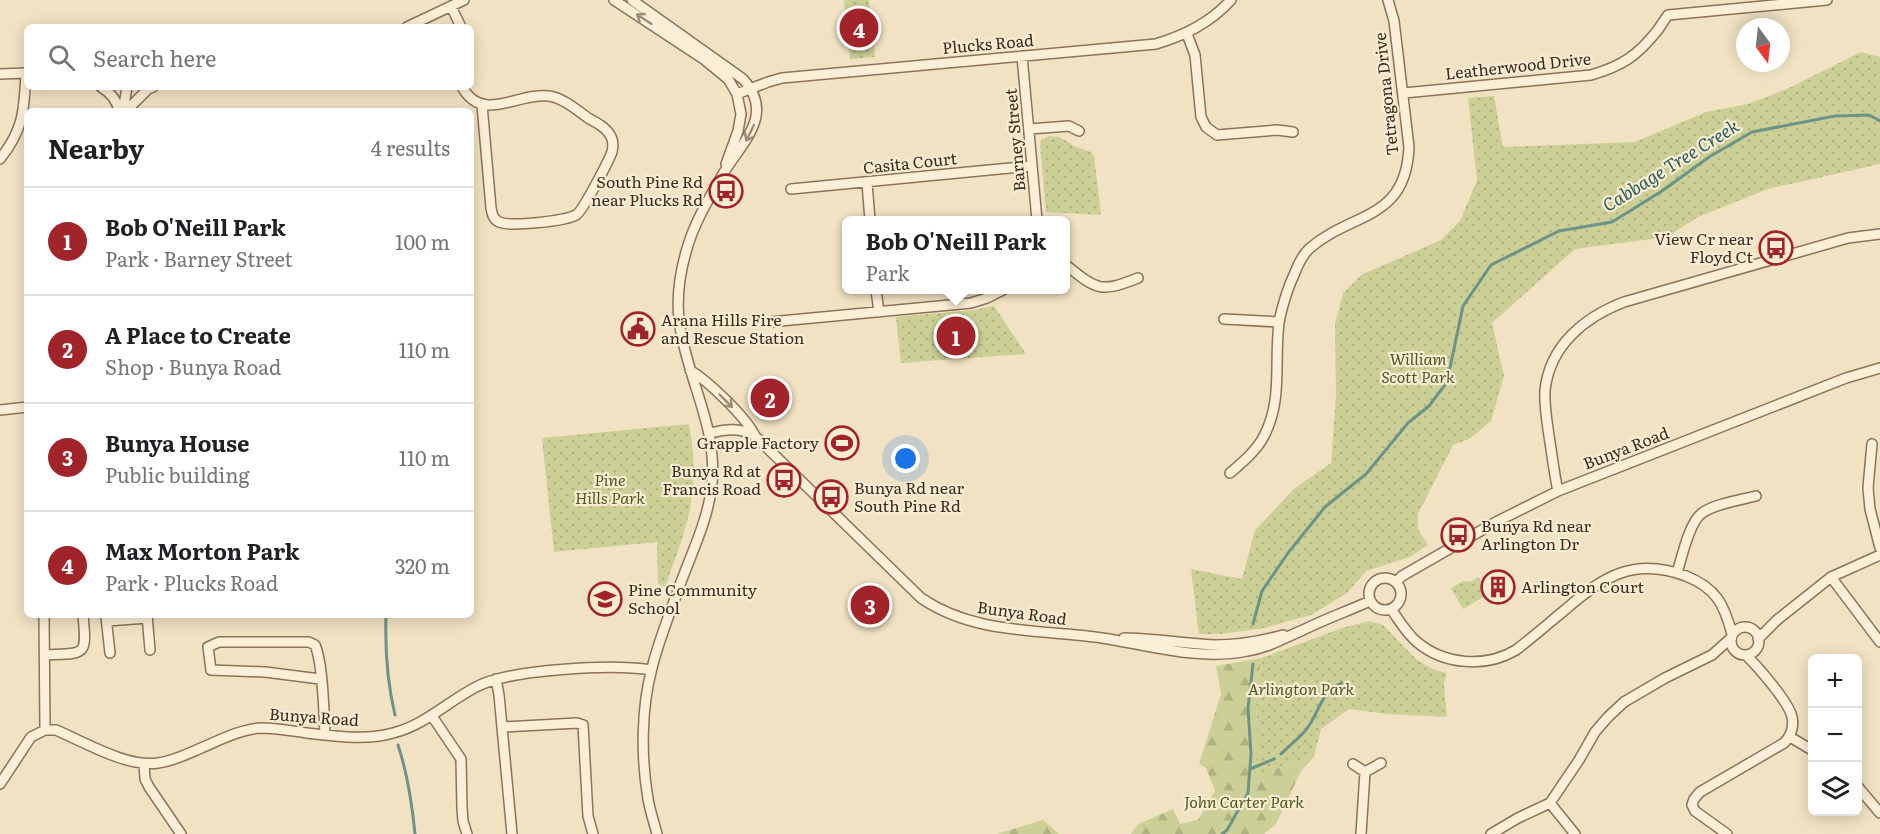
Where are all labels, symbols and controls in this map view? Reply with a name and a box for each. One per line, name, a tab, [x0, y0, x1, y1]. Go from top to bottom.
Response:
pin: 4	[840, 6, 878, 51]
one-way arrow	[635, 13, 652, 26]
north arrow	[1736, 18, 1790, 72]
search box	[24, 24, 474, 90]
street label: Plucks Road	[941, 27, 1035, 59]
street label: Tetragona Drive	[1367, 32, 1403, 157]
icon: search	[45, 41, 78, 74]
text: Search here	[93, 41, 216, 74]
street label: Leatherwood Drive	[1444, 45, 1592, 85]
street label: Barney Street	[997, 87, 1030, 193]
water label: Cabbage Tree Creek	[1597, 112, 1744, 218]
one-way arrow	[743, 124, 755, 142]
text: Nearby	[48, 128, 144, 167]
text: 4 results	[371, 132, 450, 162]
street label: Casita Court	[862, 145, 959, 179]
place label: South Pine Rd near Plucks Rd	[591, 169, 703, 211]
bus stop icon: South Pine Rd near Plucks Rd	[708, 173, 744, 209]
text: Bob O'Neill Park	[105, 210, 286, 243]
popup	[842, 216, 1070, 294]
text: Bob O'Neill Park	[866, 224, 1046, 257]
text: 1	[63, 226, 72, 256]
text: 100 m	[395, 226, 450, 256]
place label: View Cr near Floyd Ct	[1654, 226, 1754, 268]
bus stop icon: View Cr near Floyd Ct	[1758, 230, 1794, 266]
text: Park · Barney Street	[105, 243, 293, 273]
text: Park	[866, 257, 909, 287]
place label: Arana Hills Fire and Rescue Station	[661, 307, 805, 349]
public building icon: Arana Hills Fire and Rescue Station	[620, 311, 656, 347]
pin: 1	[936, 314, 976, 358]
text: A Place to Create	[105, 318, 291, 351]
text: 2	[62, 334, 73, 364]
text: 110 m	[399, 334, 450, 364]
park label: William Scott Park	[1381, 346, 1455, 388]
text: Shop · Bunya Road	[105, 351, 281, 381]
pin: 2	[750, 376, 790, 420]
one-way arrow	[718, 394, 733, 409]
street label: Bunya Road	[1579, 420, 1672, 474]
sports icon: Grapple Factory	[824, 425, 860, 461]
text: Bunya House	[105, 426, 250, 459]
place label: Grapple Factory	[697, 430, 820, 454]
text: 3	[62, 442, 73, 472]
text: 110 m	[399, 442, 450, 472]
your location	[891, 444, 920, 473]
place label: Bunya Rd at Francis Road	[662, 458, 762, 500]
text: Public building	[105, 459, 250, 489]
bus stop icon: Bunya Rd at Francis Road	[766, 462, 802, 498]
park label: Pine Hills Park	[575, 467, 645, 509]
place label: Bunya Rd near South Pine Rd	[854, 475, 965, 517]
bus stop icon: Bunya Rd near South Pine Rd	[813, 479, 849, 515]
place label: Bunya Rd near Arlington Dr	[1481, 513, 1592, 555]
bus stop icon: Bunya Rd near Arlington Dr	[1440, 517, 1476, 553]
text: Max Morton Park	[105, 534, 300, 567]
text: 4	[61, 550, 74, 580]
text: 320 m	[395, 550, 450, 580]
text: Park · Plucks Road	[105, 567, 278, 597]
building icon: Arlington Court	[1480, 569, 1516, 605]
place label: Arlington Court	[1521, 574, 1644, 598]
place label: Pine Community School	[628, 577, 758, 619]
school or university icon: Pine Community School	[587, 581, 623, 617]
pin: 3	[850, 582, 890, 628]
street label: Bunya Road	[976, 594, 1069, 630]
map controls	[1808, 654, 1862, 816]
button: +	[1808, 654, 1862, 708]
park label: Arlington Park	[1248, 676, 1354, 700]
street label: Bunya Road	[268, 701, 360, 731]
button: −	[1808, 708, 1862, 762]
button: layers	[1808, 762, 1862, 816]
park label: John Carter Park	[1184, 789, 1304, 813]

